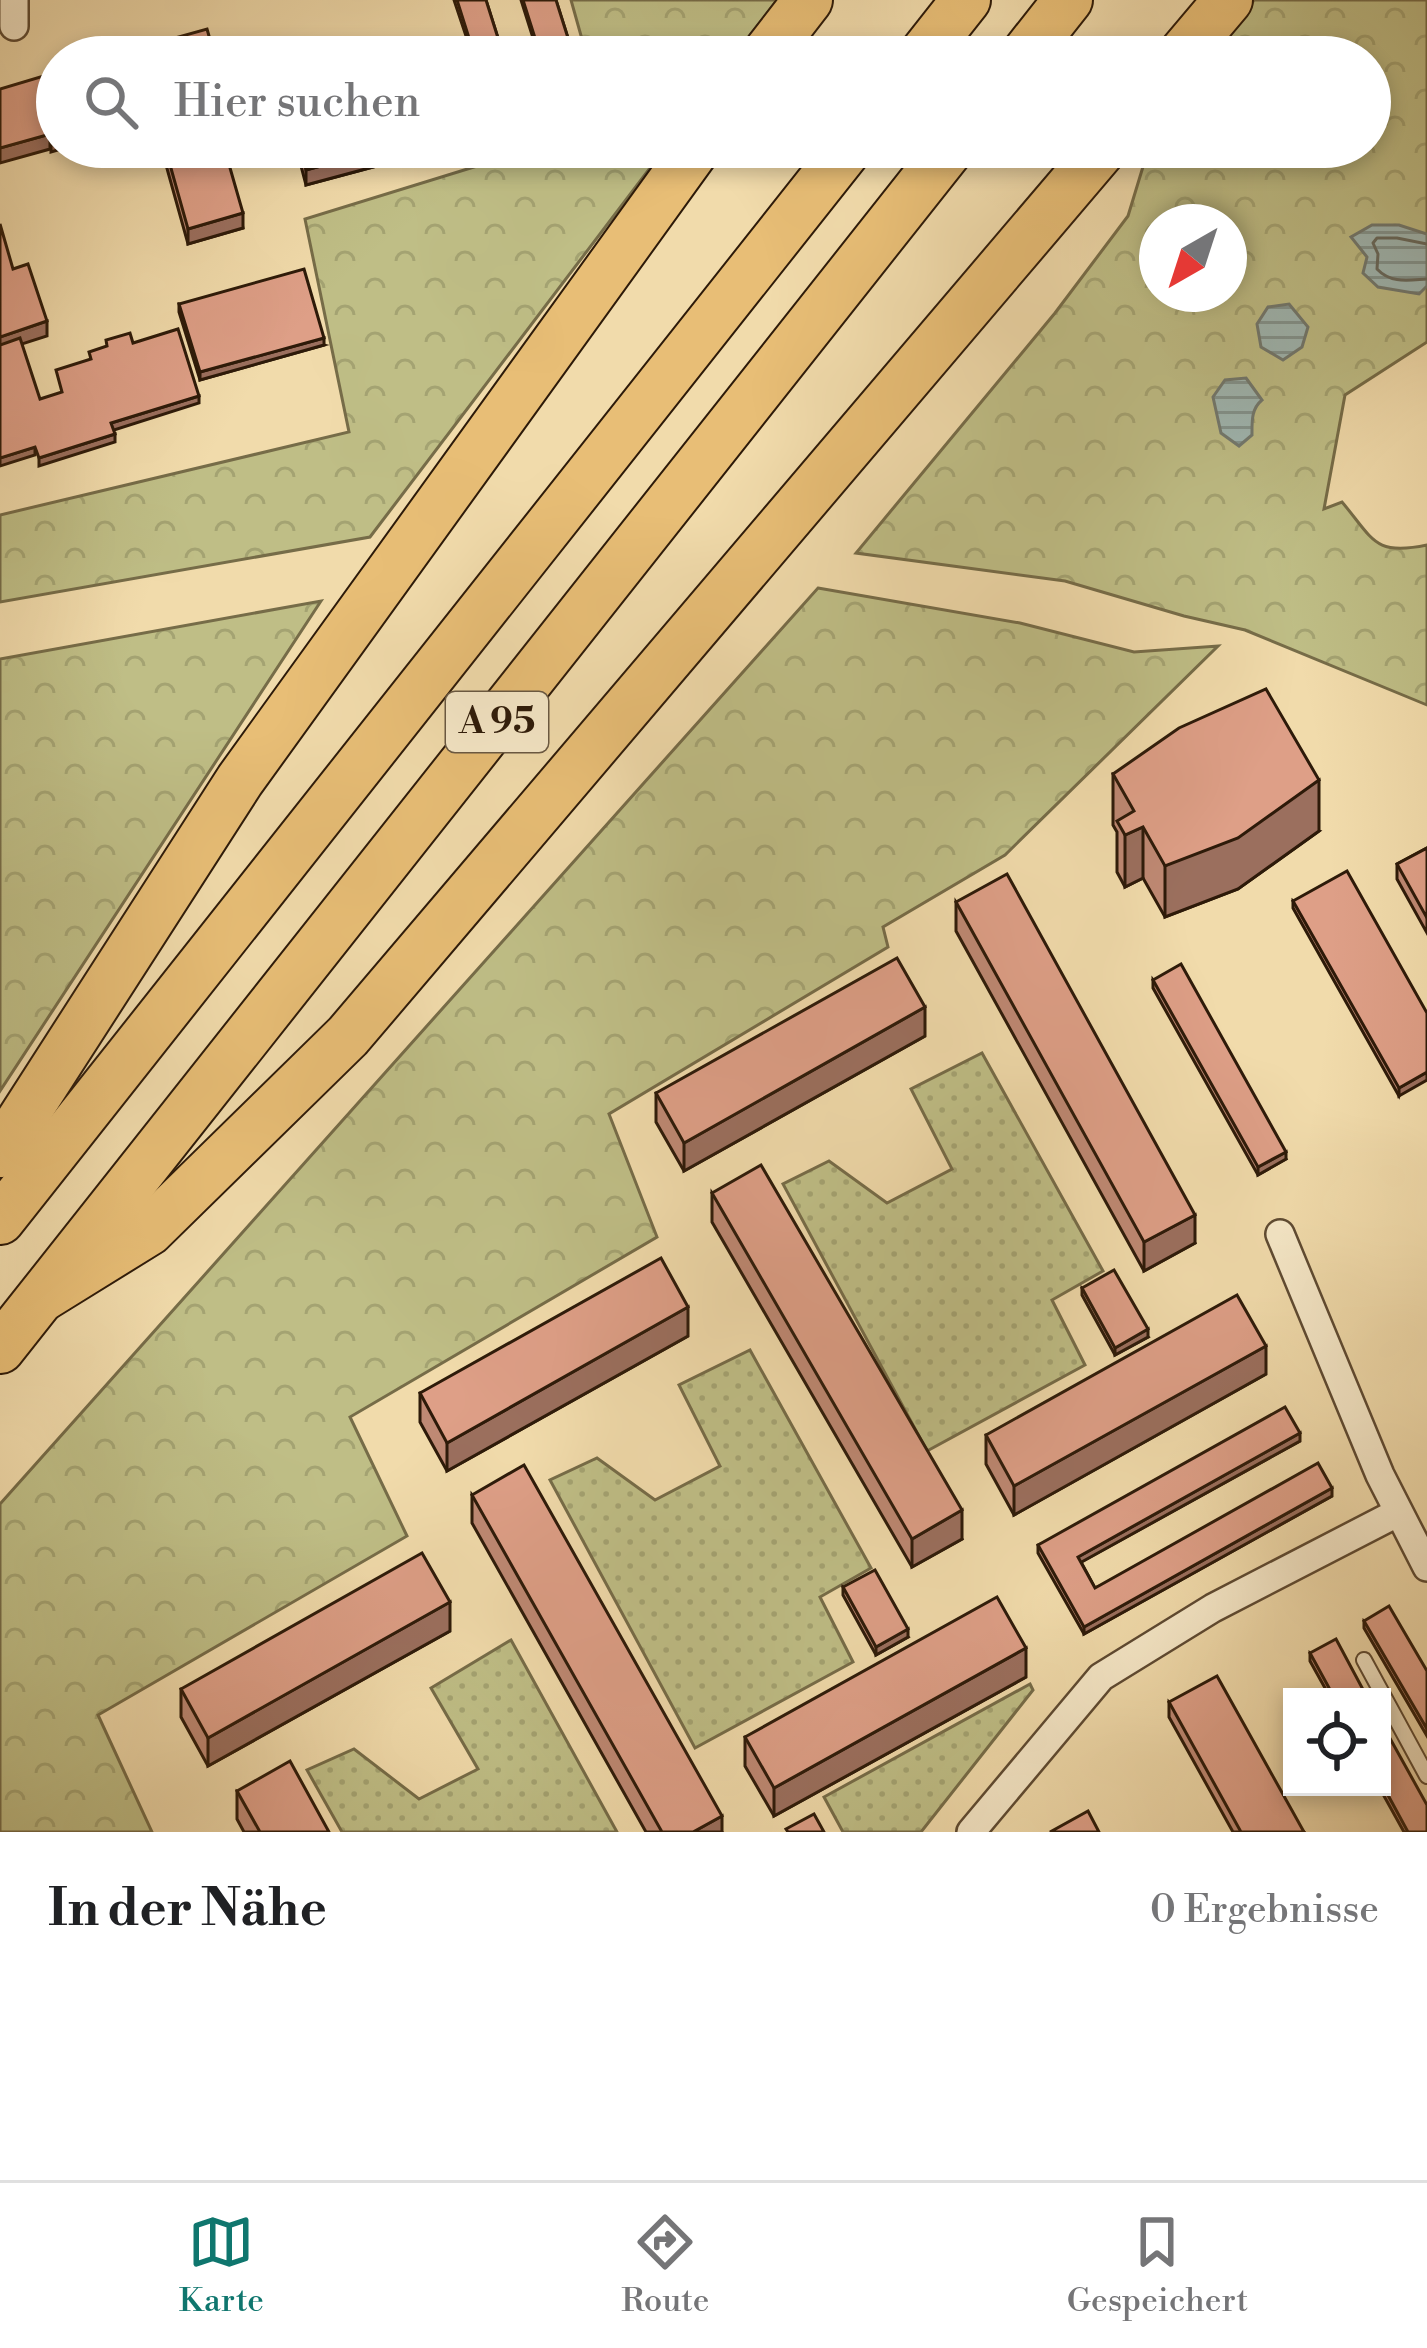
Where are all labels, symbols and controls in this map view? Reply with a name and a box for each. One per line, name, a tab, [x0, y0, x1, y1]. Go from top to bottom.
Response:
search box	[36, 36, 1391, 168]
icon: search	[78, 69, 144, 135]
text: Hier suchen	[174, 74, 420, 131]
north arrow	[1139, 204, 1247, 312]
road number: A 95	[446, 692, 548, 752]
map controls	[1283, 1688, 1391, 1796]
button: locate	[1283, 1688, 1391, 1796]
text: In der Nähe	[48, 1878, 327, 1942]
text: 0 Ergebnisse	[1150, 1886, 1379, 1935]
tab: Karte	[179, 2209, 264, 2322]
tab: Route	[621, 2209, 709, 2322]
tab: Gespeichert	[1067, 2209, 1248, 2322]

